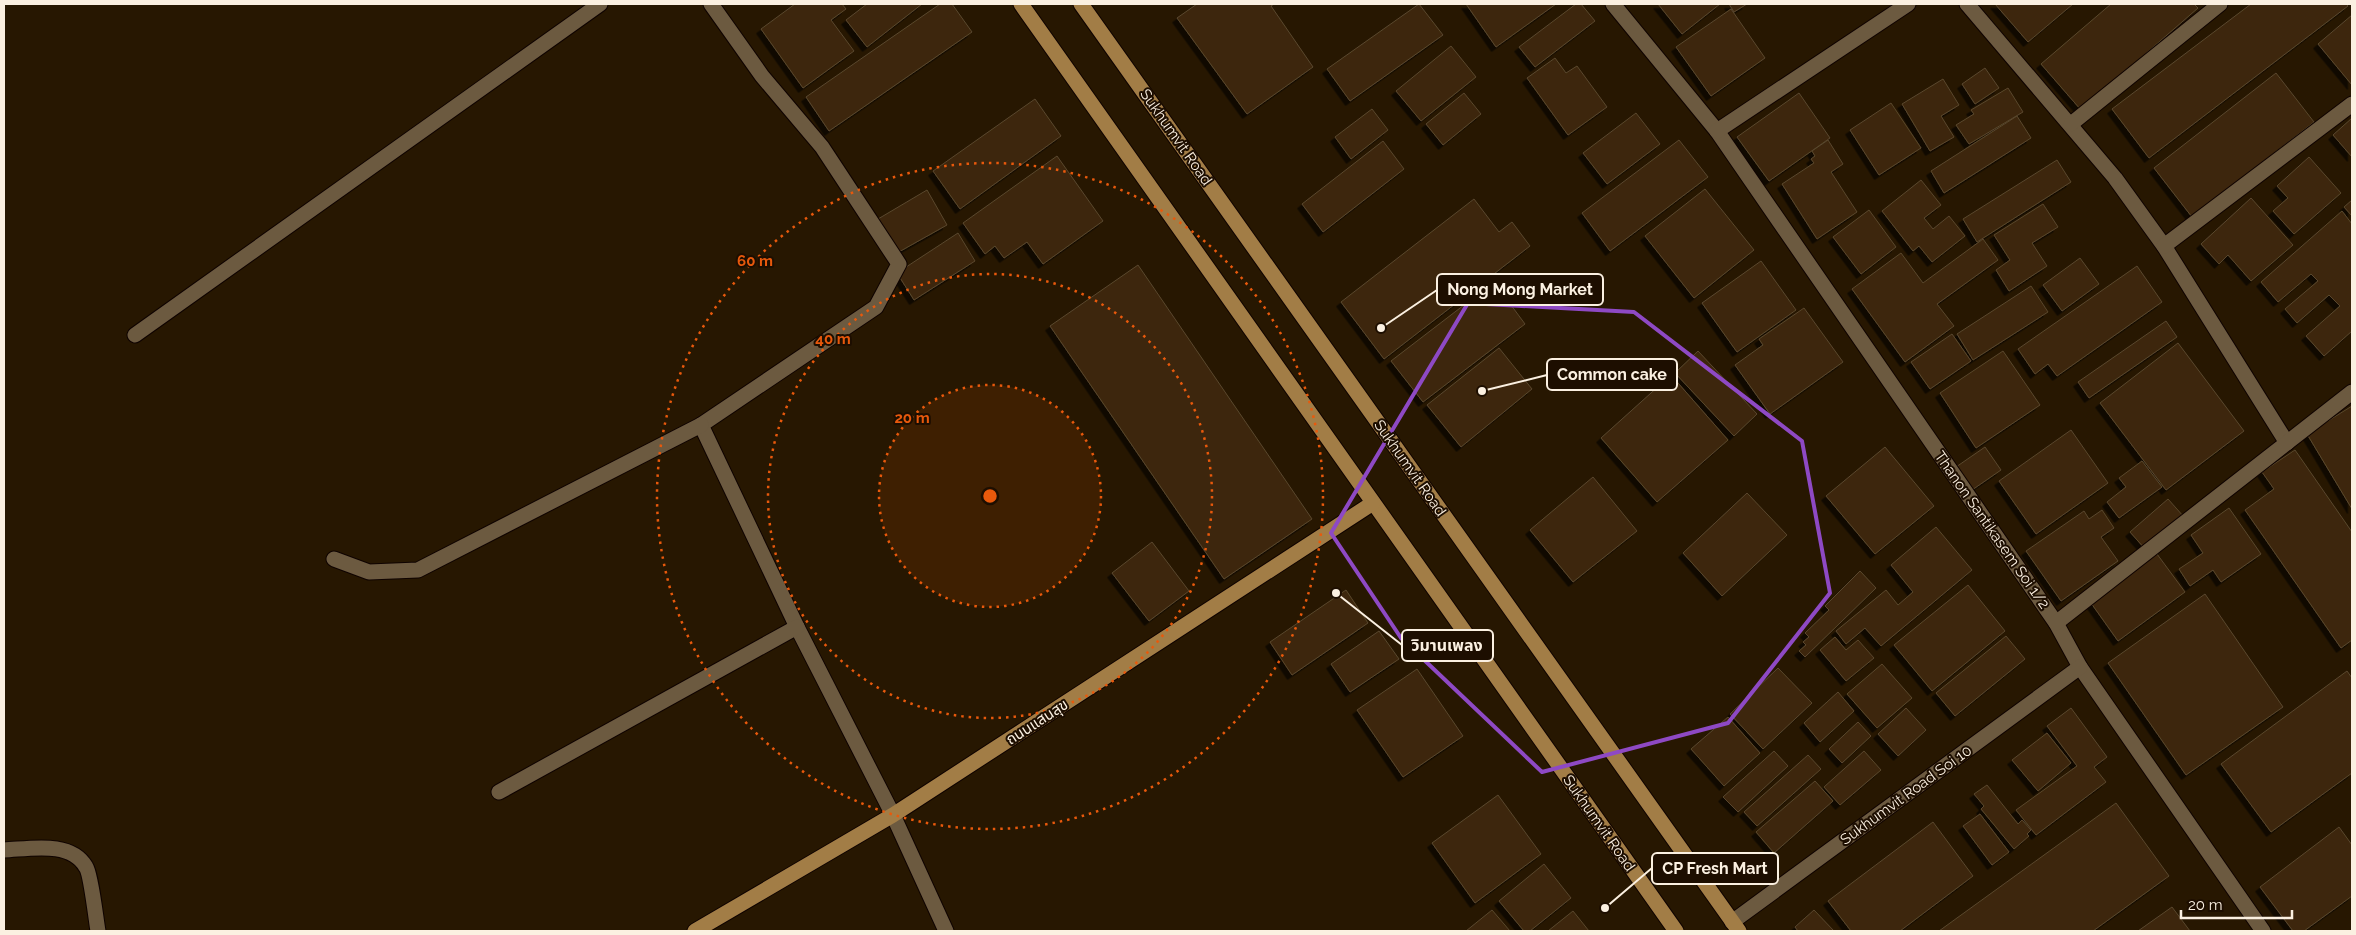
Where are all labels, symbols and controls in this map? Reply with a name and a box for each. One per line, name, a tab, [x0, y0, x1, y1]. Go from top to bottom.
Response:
street label: Sukhumvit Road	[1136, 85, 1216, 189]
text: 60 m	[737, 252, 773, 270]
callout: Nong Mong Market	[1437, 274, 1603, 305]
text: Nong Mong Market	[1447, 280, 1593, 299]
text: 40 m	[815, 330, 851, 348]
callout: Common cake	[1547, 359, 1677, 390]
text: Common cake	[1557, 365, 1667, 384]
text: 20 m	[894, 409, 930, 427]
street label: Sukhumvit Road	[1370, 416, 1450, 520]
street label: Thanon Santikasem Soi 1/2	[1931, 448, 2053, 612]
centre of rings	[981, 487, 999, 505]
callout: วิมานเพลง	[1402, 630, 1493, 661]
text: วิมานเพลง	[1411, 636, 1483, 655]
street label: ถนนแสนสุข	[1003, 695, 1071, 749]
street label: Sukhumvit Road Soi 10	[1837, 741, 1975, 849]
street label: Sukhumvit Road	[1559, 771, 1639, 875]
callout: CP Fresh Mart	[1652, 853, 1778, 884]
text: CP Fresh Mart	[1662, 859, 1768, 878]
scale bar	[2181, 888, 2292, 920]
text: 20 m	[2188, 896, 2223, 914]

